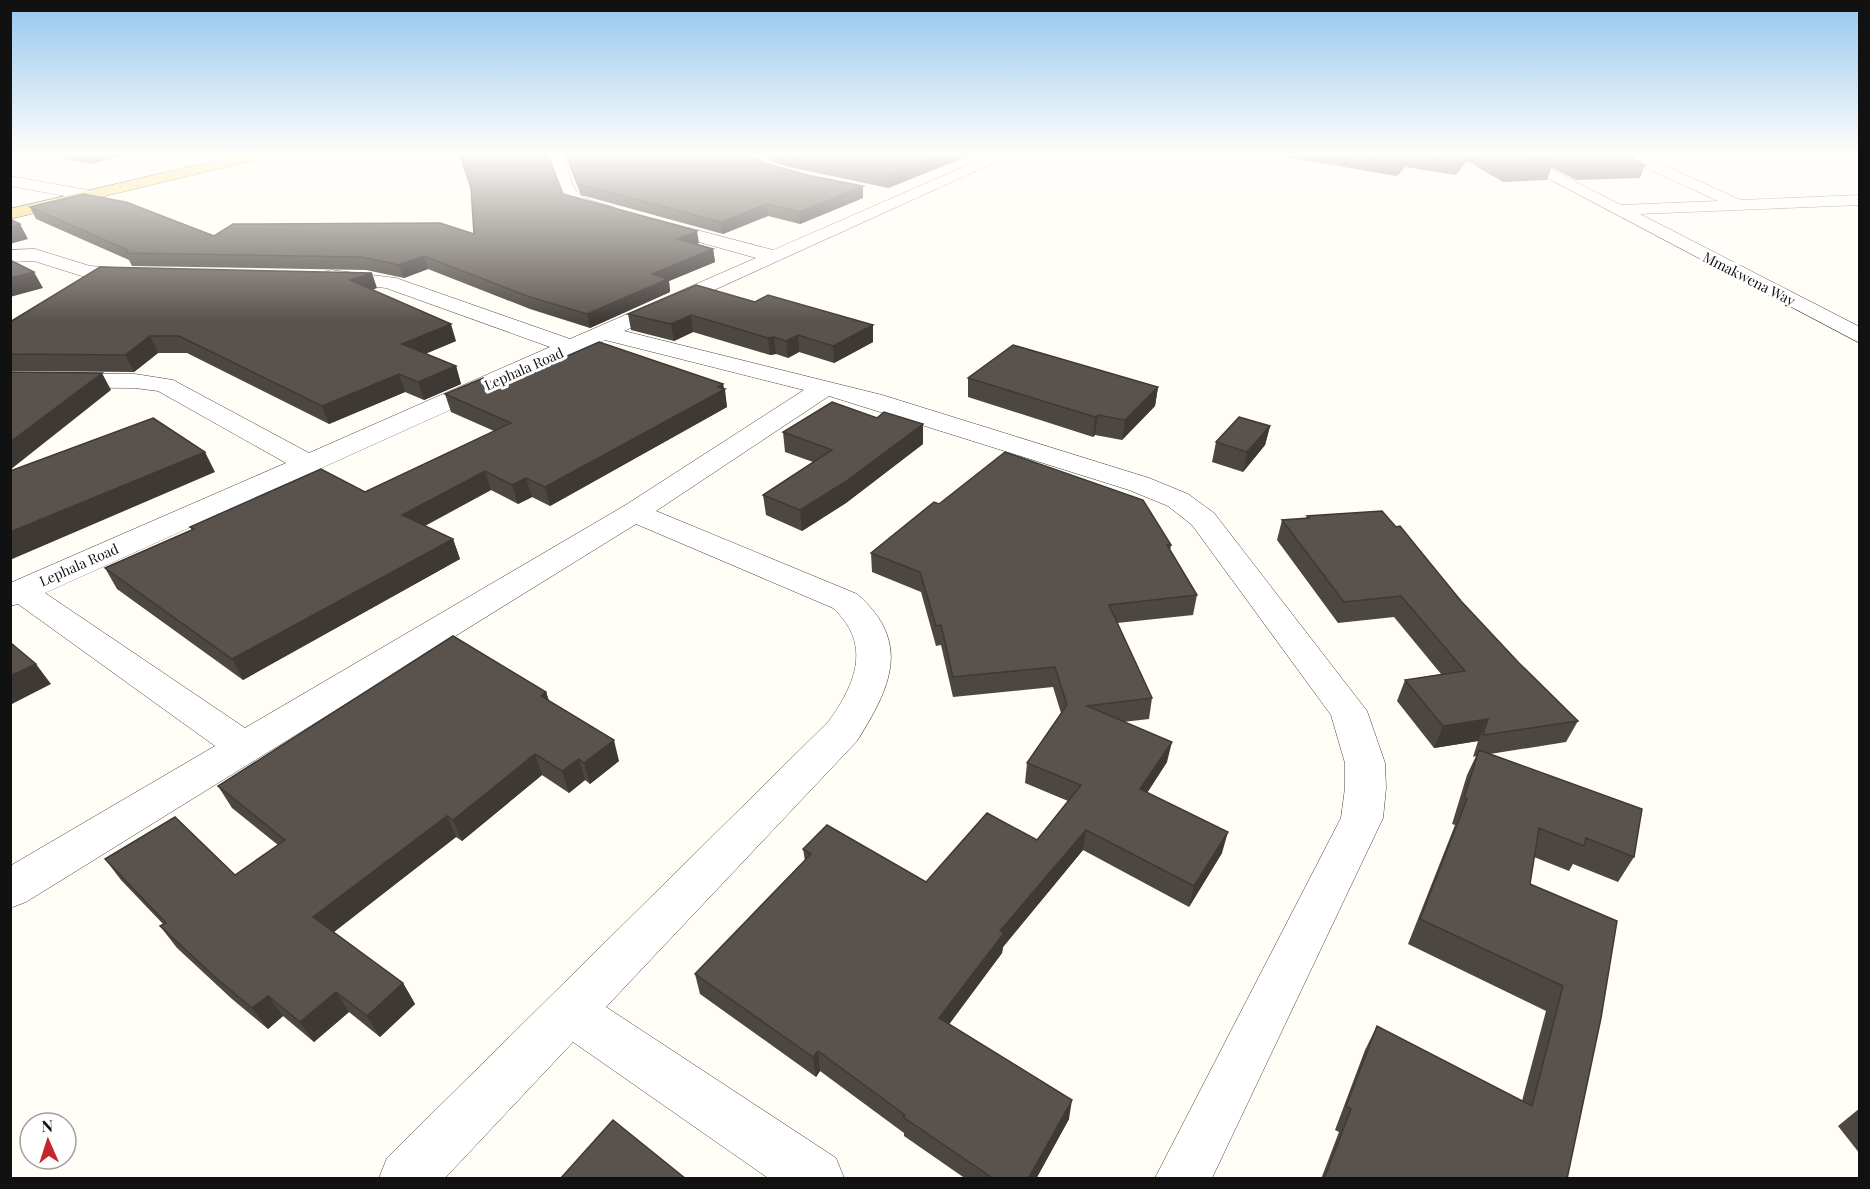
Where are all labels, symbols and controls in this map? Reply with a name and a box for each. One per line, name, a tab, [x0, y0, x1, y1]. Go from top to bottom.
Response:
street label: Mmakwena Way	[1700, 247, 1799, 310]
street label: Lephala Road	[481, 343, 566, 394]
street label: Lephala Road	[36, 539, 121, 590]
north arrow	[18, 1111, 78, 1171]
text: N	[41, 1115, 54, 1136]

